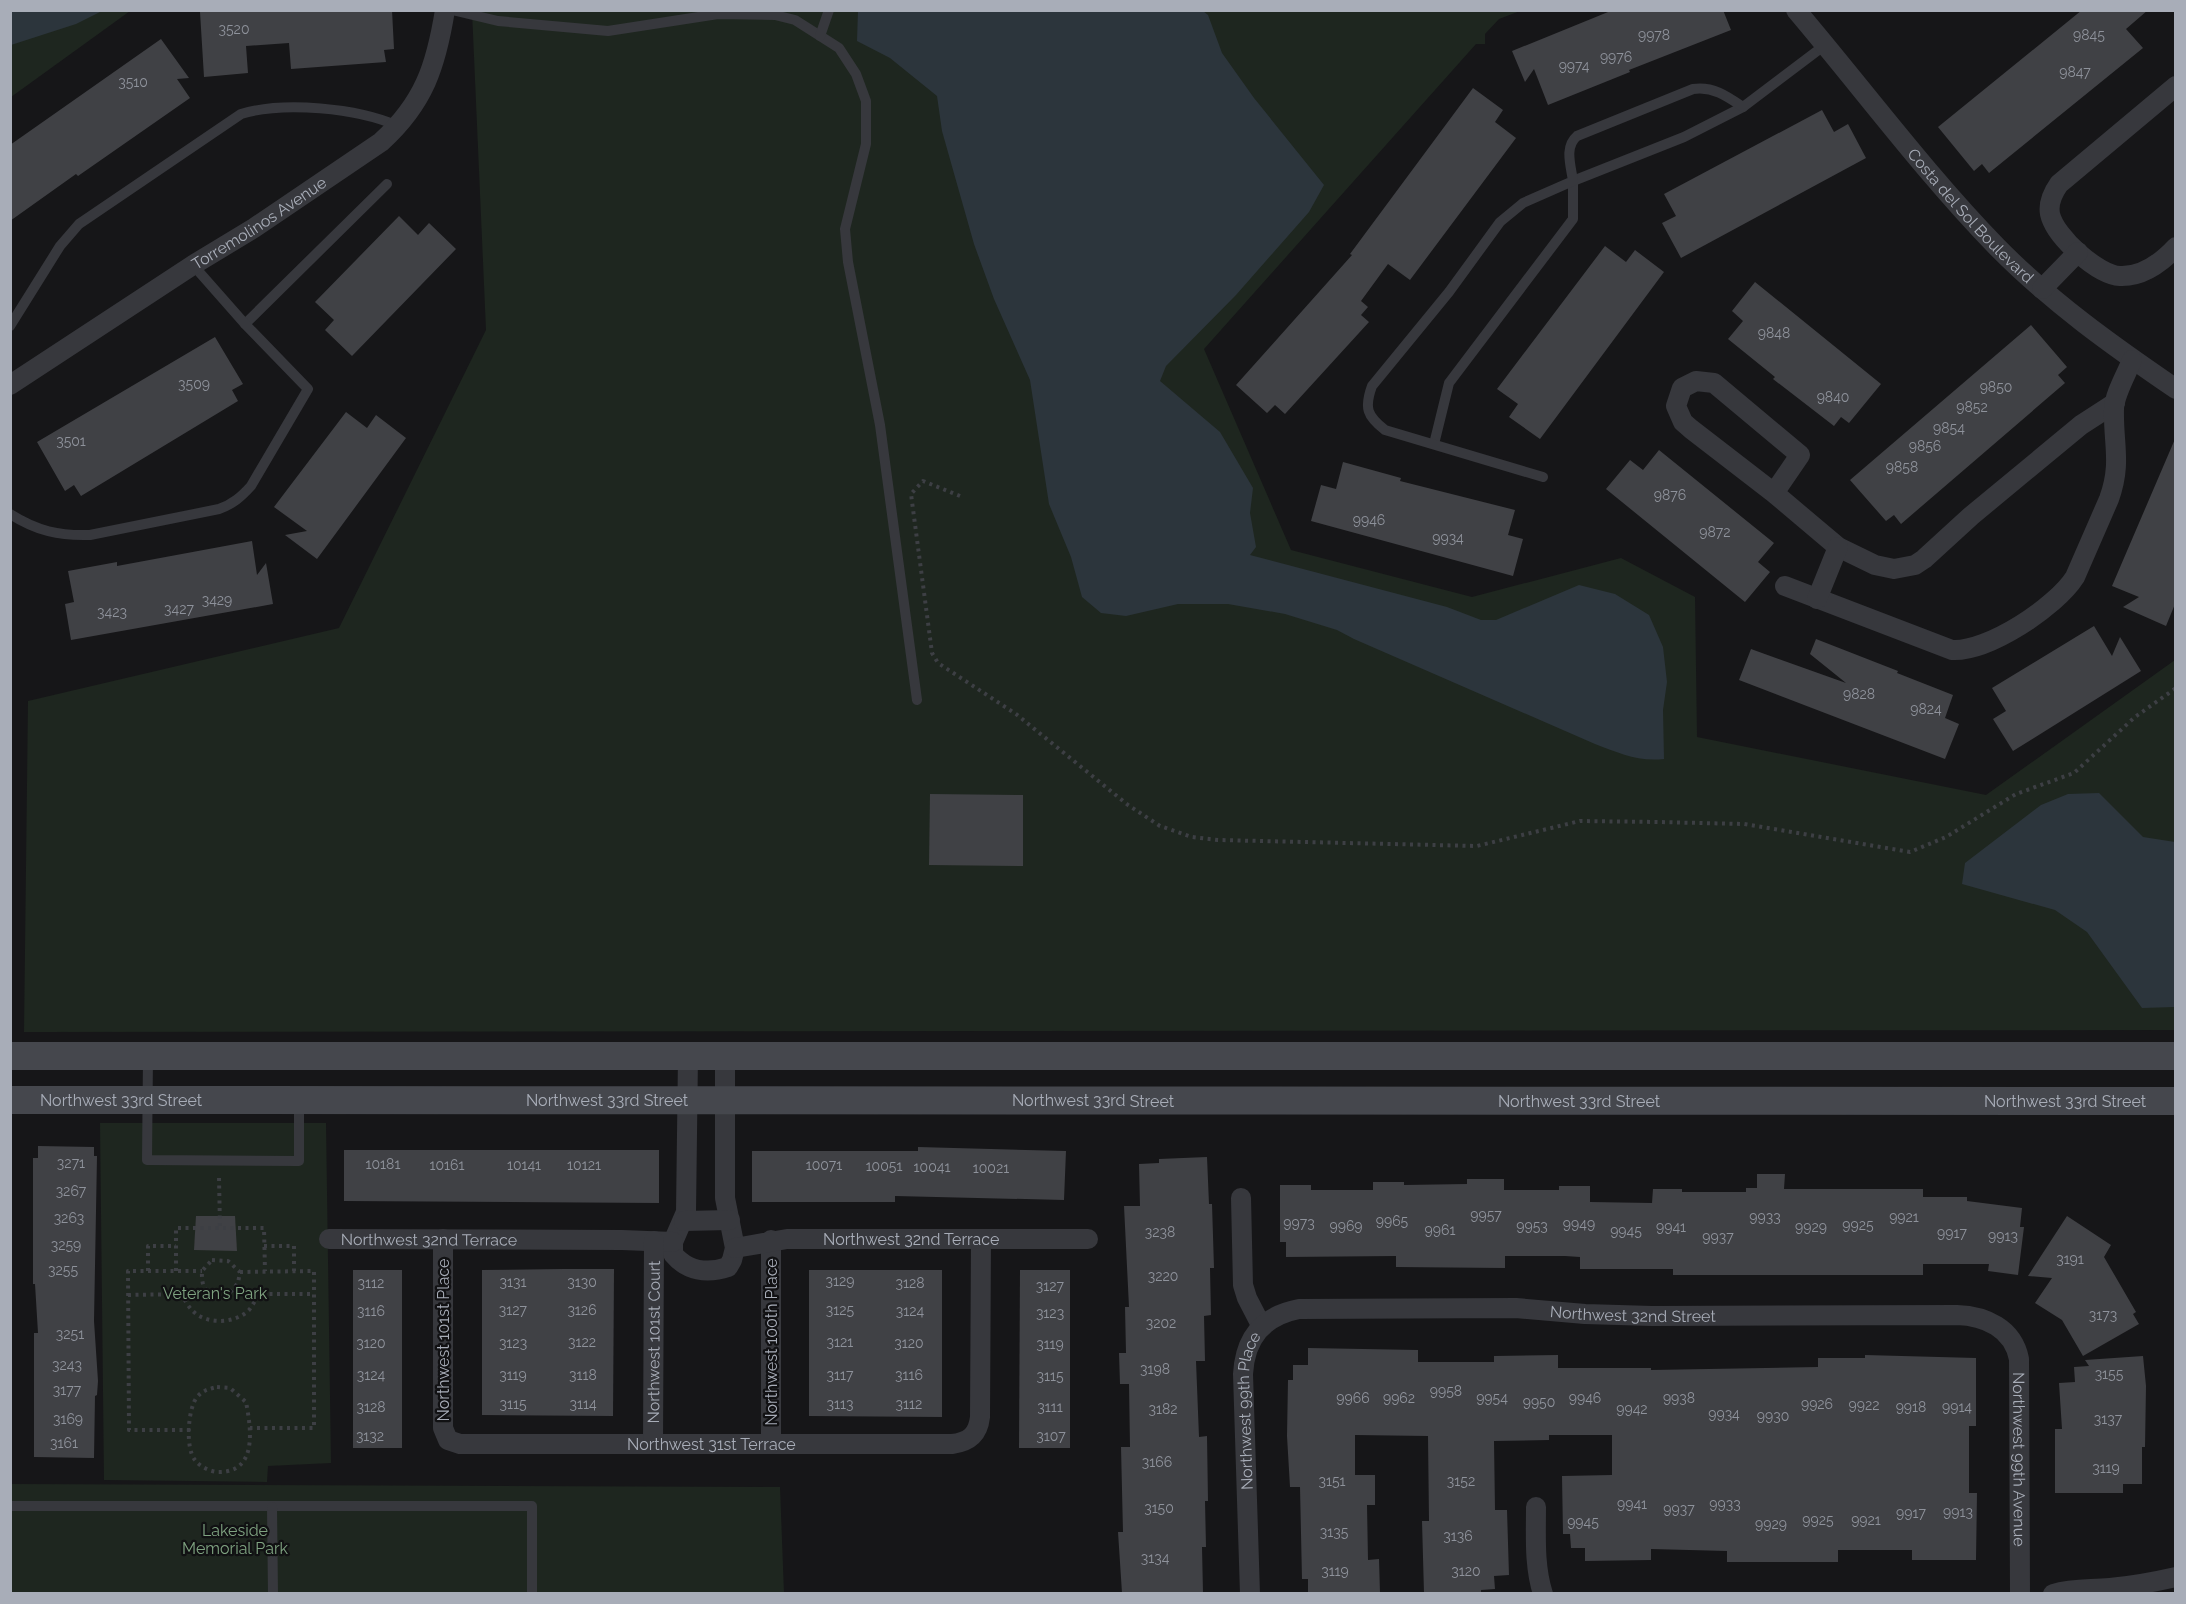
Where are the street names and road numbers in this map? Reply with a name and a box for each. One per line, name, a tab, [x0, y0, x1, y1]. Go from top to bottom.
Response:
street label: Costa del Sol Boulevard	[1904, 144, 2038, 287]
street label: Torremolinos Avenue	[188, 172, 330, 273]
street label: Northwest 33rd Street	[40, 1091, 203, 1110]
street label: Northwest 33rd Street	[526, 1091, 689, 1110]
street label: Northwest 33rd Street	[1012, 1091, 1175, 1110]
street label: Northwest 33rd Street	[1498, 1091, 1661, 1110]
street label: Northwest 33rd Street	[1984, 1091, 2147, 1110]
street label: Northwest 32nd Terrace	[341, 1230, 517, 1249]
street label: Northwest 32nd Terrace	[823, 1230, 999, 1249]
street label: Northwest 100th Place	[762, 1258, 781, 1426]
street label: Northwest 101st Place	[434, 1259, 453, 1421]
street label: Northwest 101st Court	[644, 1260, 663, 1424]
street label: Northwest 32nd Street	[1549, 1301, 1716, 1326]
street label: Northwest 99th Place	[1233, 1328, 1264, 1490]
street label: Northwest 99th Avenue	[2010, 1372, 2029, 1547]
street label: Northwest 31st Terrace	[627, 1435, 796, 1454]

